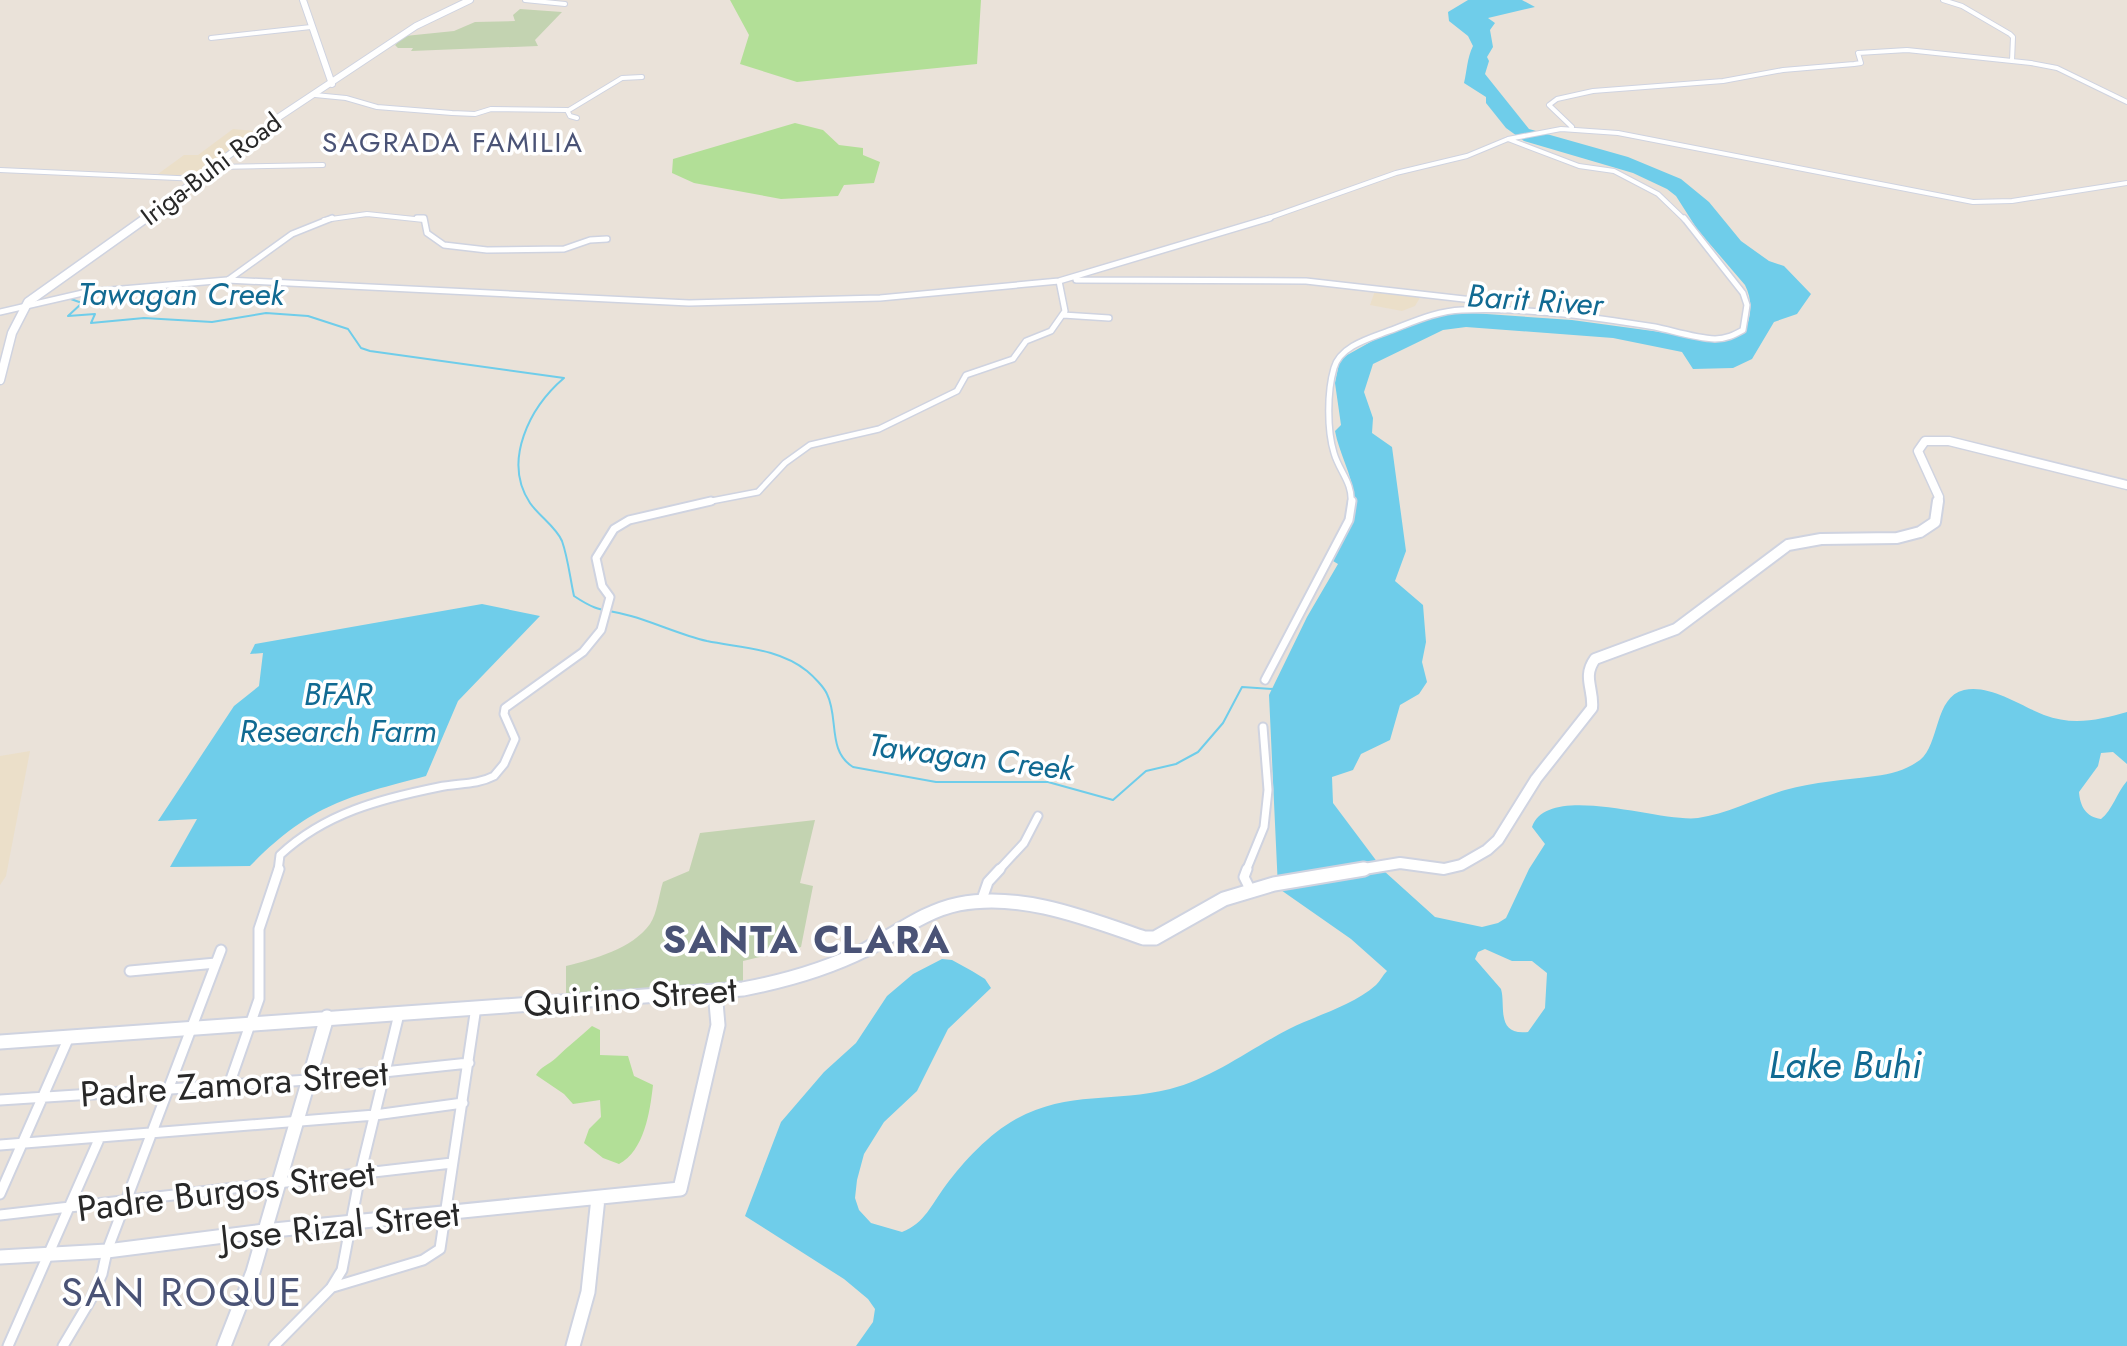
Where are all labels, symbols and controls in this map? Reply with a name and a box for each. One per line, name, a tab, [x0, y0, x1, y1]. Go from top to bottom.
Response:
street label: Iriga-Buhi Road	[133, 103, 289, 235]
district label: SAGRADA FAMILIA	[322, 122, 584, 163]
water label: Tawagan Creek	[78, 271, 285, 317]
water label: Barit River	[1465, 272, 1607, 328]
water label: BFAR Research Farm	[239, 671, 437, 754]
water label: Tawagan Creek	[866, 722, 1077, 793]
district label: SANTA CLARA	[663, 912, 952, 967]
street label: Quirino Street	[522, 963, 739, 1029]
water label: Lake Buhi	[1769, 1037, 1923, 1092]
street label: Padre Zamora Street	[78, 1046, 390, 1120]
street label: Padre Burgos Street	[74, 1146, 378, 1234]
street label: Jose Rizal Street	[214, 1187, 463, 1264]
district label: SAN ROQUE	[61, 1263, 303, 1321]

